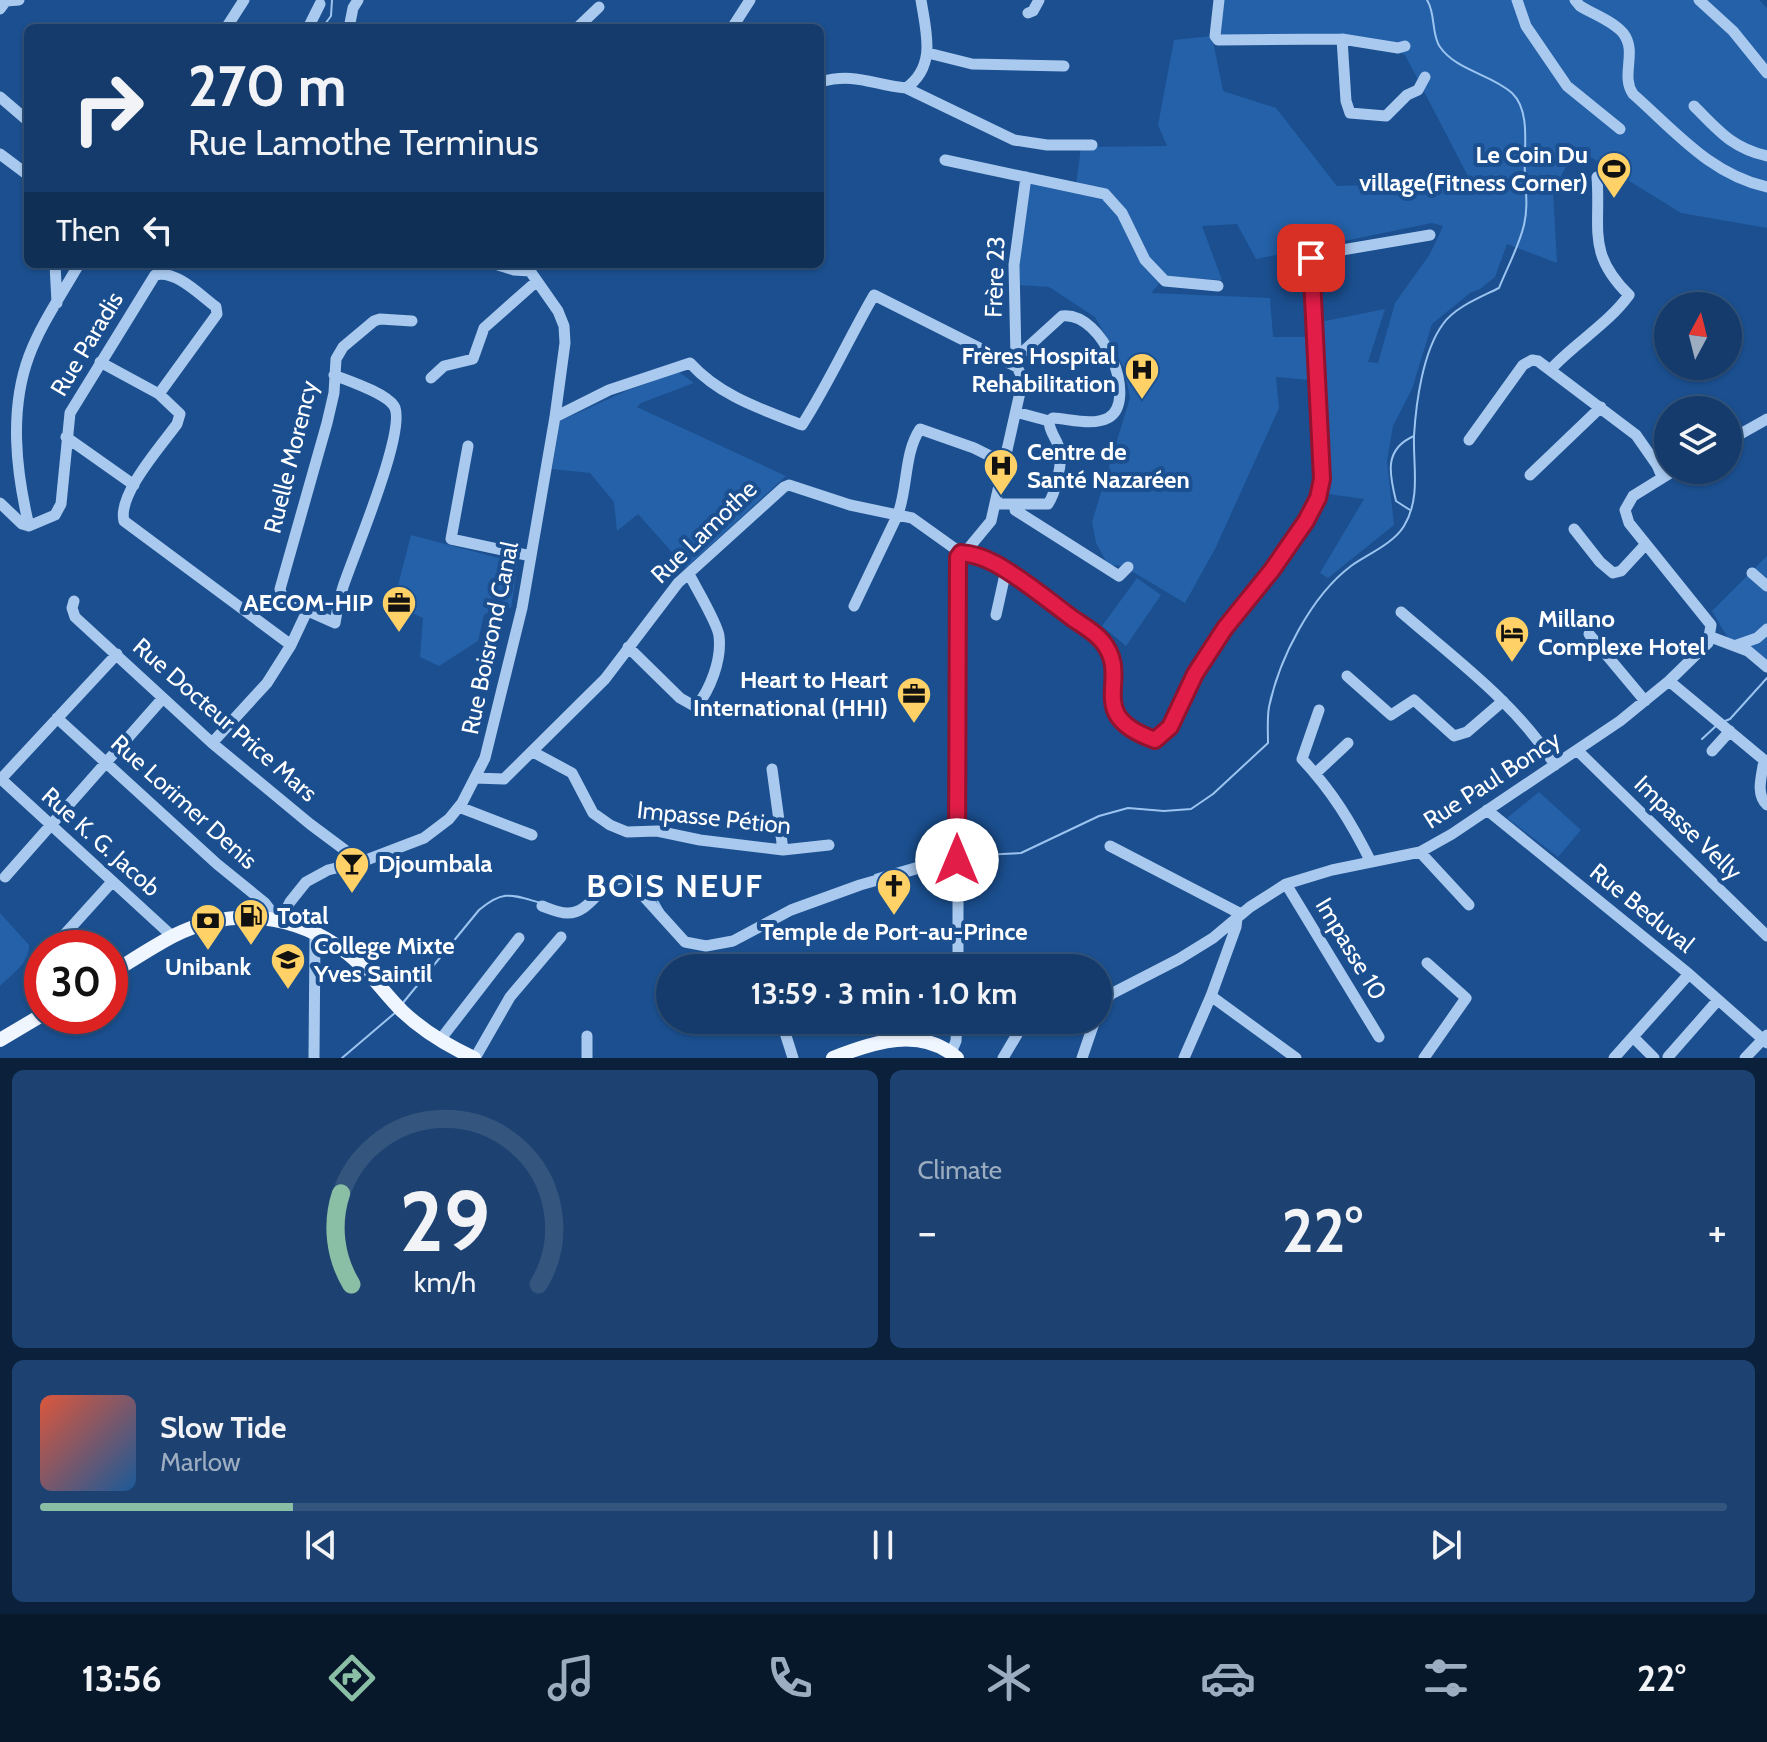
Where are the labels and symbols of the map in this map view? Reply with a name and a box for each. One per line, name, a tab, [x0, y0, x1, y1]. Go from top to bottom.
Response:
place label: Le Coin Du village(Fitness Corner)	[1359, 140, 1588, 197]
sports icon: Le Coin Du village(Fitness Corner)	[1595, 150, 1633, 200]
pin	[1277, 224, 1345, 292]
street label: Frère 23	[979, 236, 1010, 318]
street label: Rue Paradis	[44, 286, 129, 401]
north arrow	[1654, 292, 1742, 380]
place label: Frères Hospital Rehabilitation	[962, 341, 1116, 398]
hospital icon: Frères Hospital Rehabilitation	[1123, 351, 1161, 401]
street label: Ruelle Morency	[258, 378, 323, 536]
place label: Centre de Santé Nazaréen	[1027, 437, 1190, 494]
hospital icon: Centre de Santé Nazaréen	[982, 447, 1020, 497]
street label: Rue Lamothe	[645, 474, 762, 589]
street label: Rue Boisrond Canal	[455, 538, 524, 737]
office icon: AECOM-HIP	[380, 584, 418, 634]
place label: AECOM-HIP	[243, 588, 373, 617]
place label: Millano Complexe Hotel	[1538, 604, 1706, 661]
hotel icon: Millano Complexe Hotel	[1493, 614, 1531, 664]
street label: Rue Docteur Price Mars	[127, 632, 323, 808]
place label: Heart to Heart International (HHI)	[693, 665, 888, 722]
office icon: Heart to Heart International (HHI)	[895, 675, 933, 725]
street label: Rue Paul Boncy	[1418, 725, 1565, 834]
street label: Rue Lorimer Denis	[105, 728, 263, 875]
street label: Impasse Velly	[1629, 769, 1748, 886]
street label: Rue K. G. Jacob	[36, 781, 167, 902]
street label: Impasse Pétion	[636, 795, 793, 840]
position arrow	[915, 818, 999, 902]
bar icon: Djoumbala	[333, 845, 371, 895]
place label: Djoumbala	[378, 849, 493, 878]
street label: Rue Beduval	[1584, 857, 1701, 959]
district label: BOIS NEUF	[586, 866, 764, 905]
church icon: Temple de Port-au-Prince	[875, 867, 913, 917]
street label: Impasse 10	[1310, 892, 1393, 1005]
fuel station icon: Total	[232, 897, 270, 947]
place label: Total	[277, 901, 329, 930]
bank icon: Unibank	[189, 902, 227, 952]
place label: Temple de Port-au-Prince	[760, 917, 1028, 946]
speed limit sign: 30	[24, 930, 128, 1034]
place label: College Mixte Yves Saintil	[313, 931, 455, 988]
school or university icon: College Mixte Yves Saintil	[269, 941, 307, 991]
place label: Unibank	[165, 952, 252, 981]

